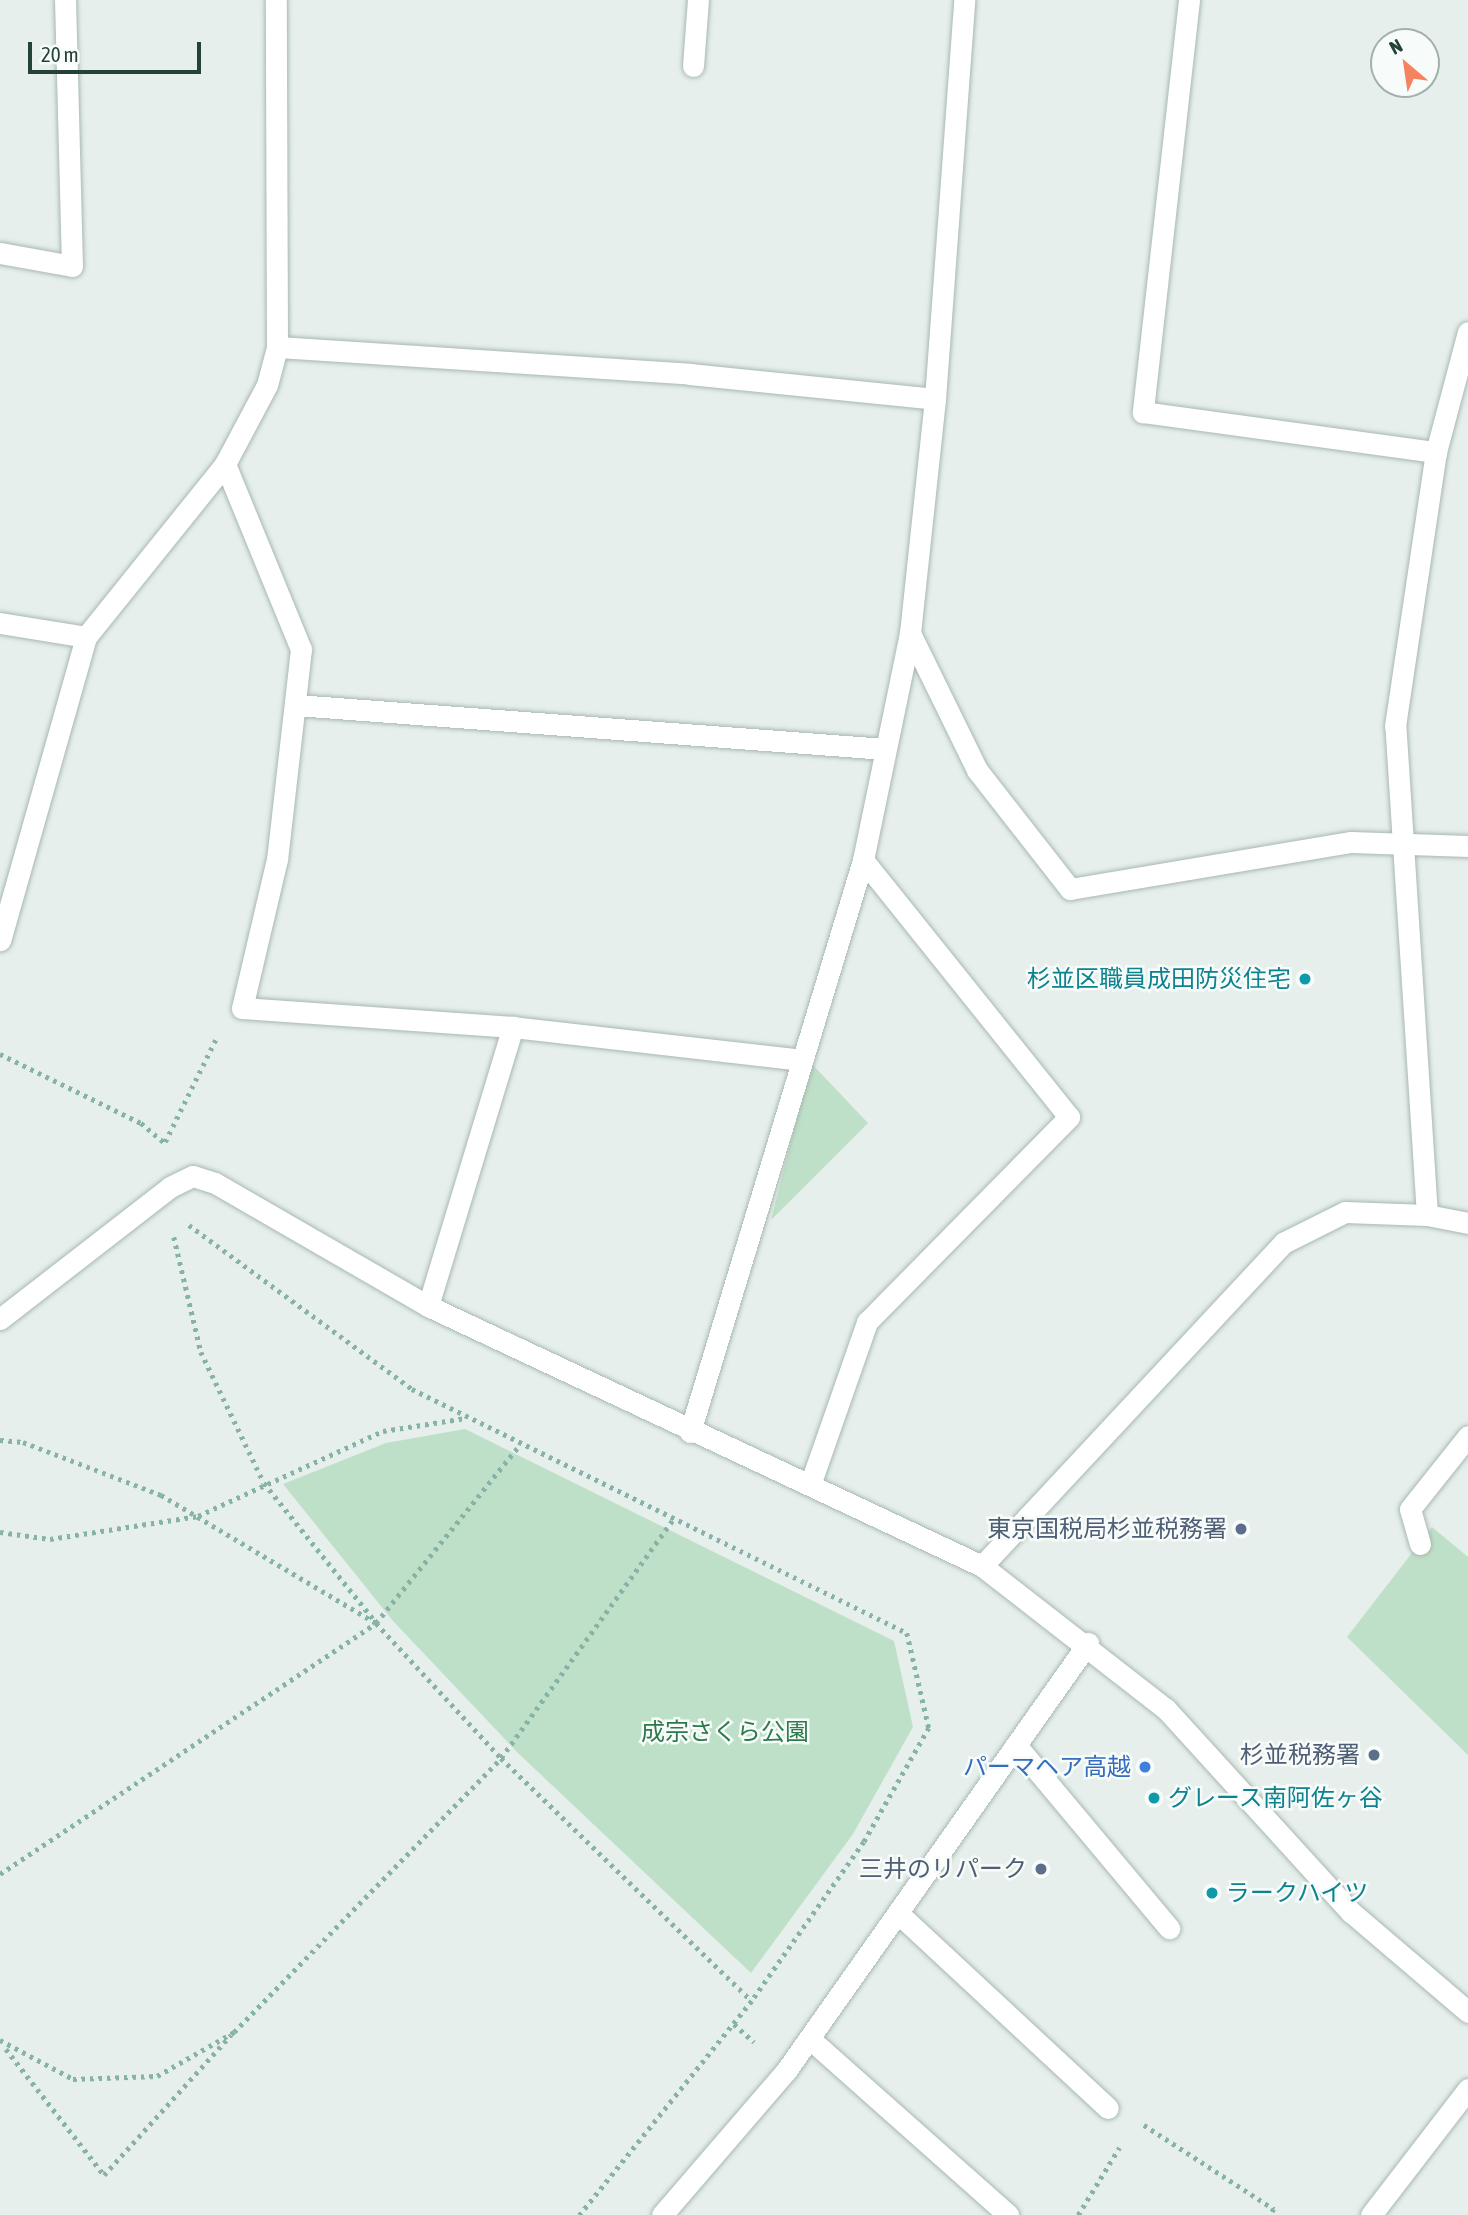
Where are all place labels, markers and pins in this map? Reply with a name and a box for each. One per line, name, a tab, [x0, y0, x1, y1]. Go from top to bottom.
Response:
place label: 杉並区職員成田防災住宅	[1027, 965, 1291, 993]
marker: 杉並区職員成田防災住宅	[1297, 971, 1313, 987]
place label: 東京国税局杉並税務署	[987, 1515, 1227, 1543]
marker: 東京国税局杉並税務署	[1233, 1521, 1249, 1537]
place label: 杉並税務署	[1240, 1741, 1360, 1769]
marker: 杉並税務署	[1366, 1747, 1382, 1763]
place label: パーマヘア高越	[963, 1753, 1131, 1781]
marker: パーマヘア高越	[1137, 1759, 1153, 1775]
place label: グレース南阿佐ヶ谷	[1168, 1784, 1384, 1812]
marker: グレース南阿佐ヶ谷	[1146, 1790, 1162, 1806]
place label: 三井のリパーク	[859, 1855, 1027, 1883]
marker: 三井のリパーク	[1033, 1861, 1049, 1877]
place label: ラークハイツ	[1226, 1879, 1370, 1907]
marker: ラークハイツ	[1204, 1885, 1220, 1901]

